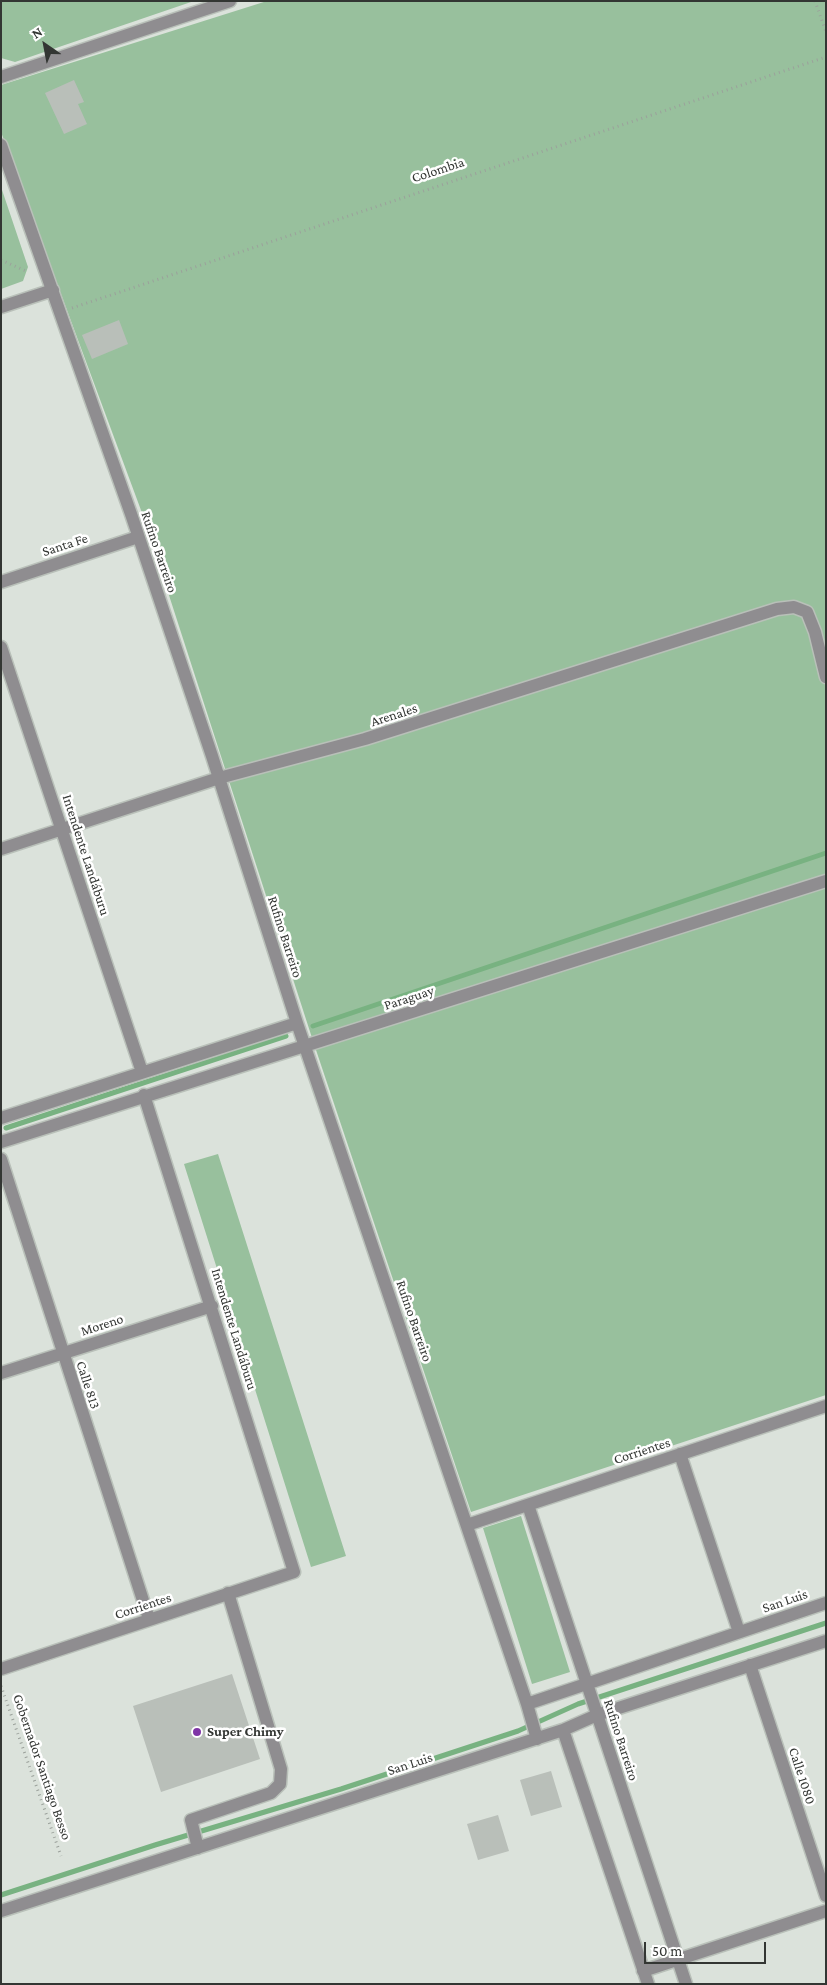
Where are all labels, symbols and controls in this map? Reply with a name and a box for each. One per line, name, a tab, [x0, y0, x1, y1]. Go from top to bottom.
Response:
north arrow	[20, 20, 70, 70]
text: N	[28, 23, 45, 42]
street label: Colombia	[410, 154, 466, 186]
street label: Rufino Barreiro	[137, 509, 181, 595]
street label: Santa Fe	[40, 530, 90, 560]
street label: Arenales	[369, 700, 419, 730]
street label: Intendente Landáburu	[59, 792, 113, 918]
street label: Rufino Barreiro	[264, 894, 306, 980]
street label: Paraguay	[382, 982, 436, 1014]
street label: Intendente Landáburu	[208, 1266, 260, 1392]
street label: Rufino Barreiro	[392, 1278, 436, 1364]
street label: Moreno	[79, 1310, 125, 1340]
street label: Calle 813	[72, 1359, 104, 1411]
street label: Corrientes	[612, 1434, 672, 1468]
street label: San Luis	[760, 1585, 810, 1617]
street label: Corrientes	[113, 1589, 173, 1623]
street label: Gobernador Santiago Besso	[9, 1692, 75, 1842]
street label: Rufino Barreiro	[600, 1697, 642, 1783]
place label: Super Chimy	[207, 1724, 284, 1740]
marker: Super Chimy	[191, 1726, 203, 1738]
street label: Calle 1080	[785, 1745, 819, 1807]
street label: San Luis	[385, 1749, 435, 1779]
scale bar	[647, 1932, 770, 1964]
text: 50 m	[652, 1943, 682, 1959]

